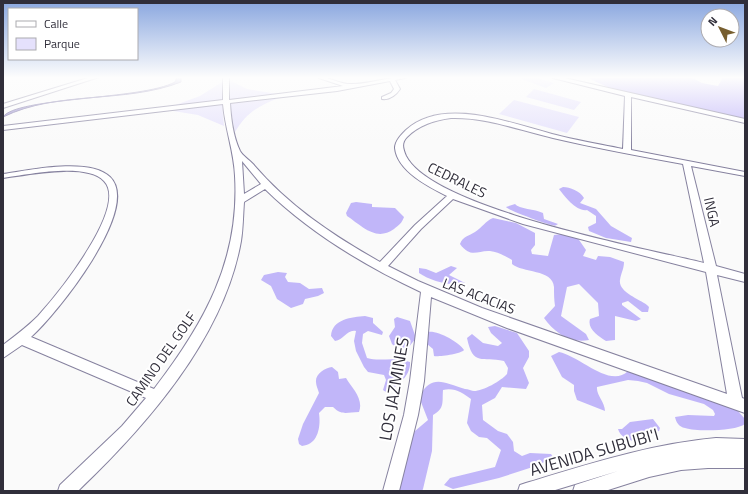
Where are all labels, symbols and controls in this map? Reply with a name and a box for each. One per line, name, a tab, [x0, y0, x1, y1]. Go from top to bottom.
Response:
legend	[8, 8, 138, 60]
north arrow	[700, 8, 740, 48]
text: N	[704, 13, 721, 29]
text: Calle	[44, 14, 68, 33]
text: Parque	[44, 34, 80, 53]
street label: CEDRALES	[424, 156, 490, 203]
street label: INGA	[699, 195, 726, 229]
street label: LAS ACACIAS	[440, 272, 519, 319]
street label: CAMINO DEL GOLF	[120, 307, 201, 410]
street label: LOS JAZMINES	[372, 335, 416, 443]
street label: AVENIDA SUBUBI'I	[526, 421, 662, 483]

